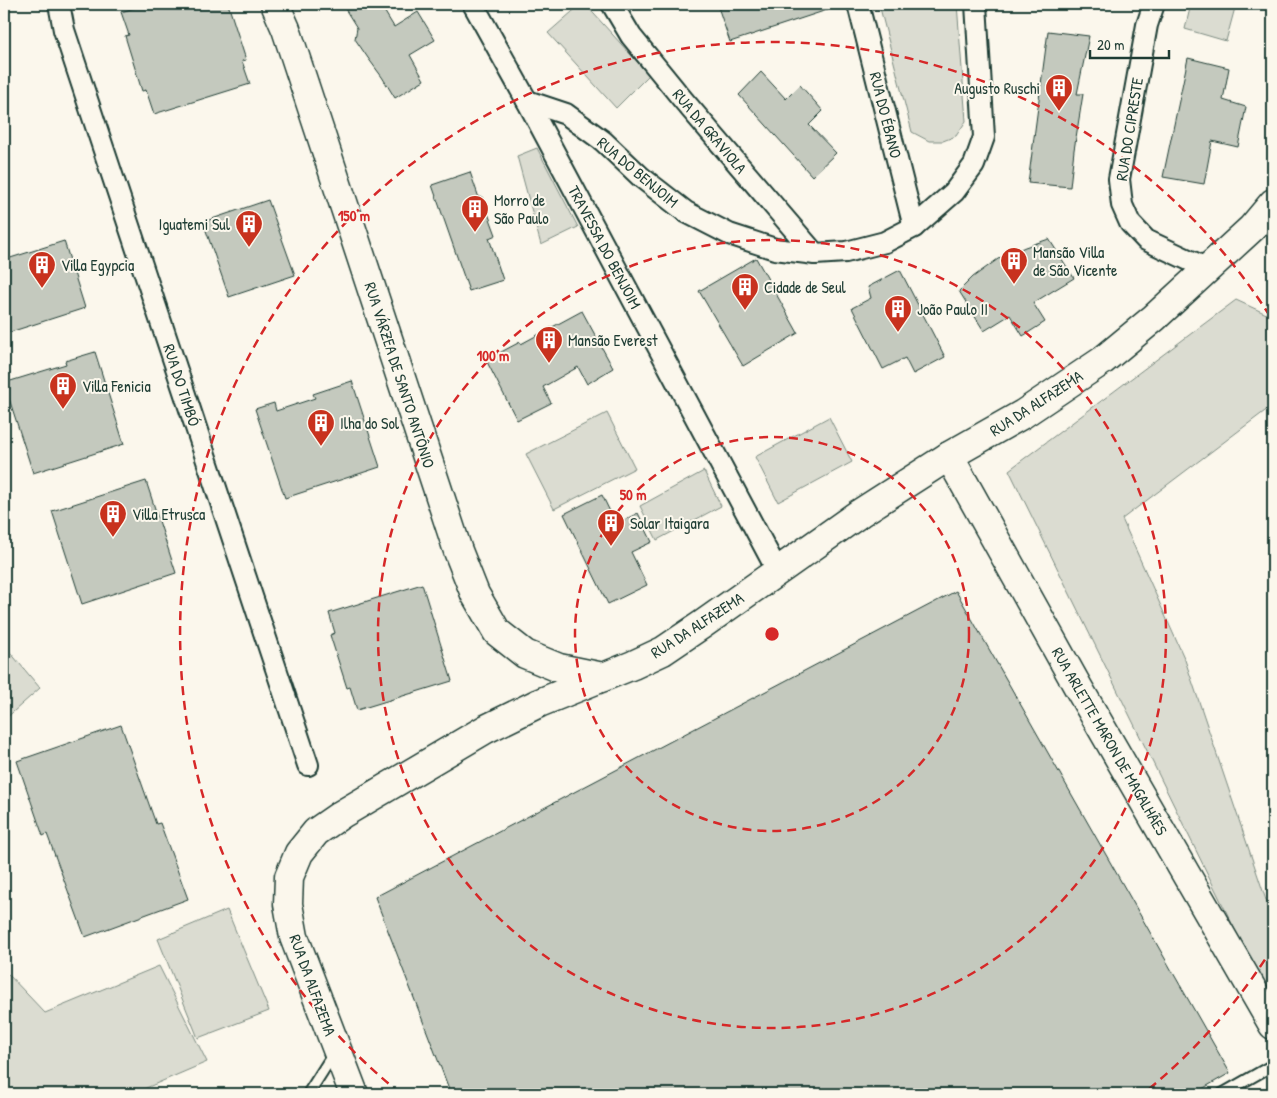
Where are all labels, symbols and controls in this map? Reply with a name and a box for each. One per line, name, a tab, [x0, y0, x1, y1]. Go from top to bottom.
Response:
scale bar	[1090, 28, 1168, 60]
text: 20 m	[1097, 34, 1124, 55]
street label: RUA DO ÉBANO	[865, 70, 907, 161]
building icon: Augusto Ruschi	[1044, 73, 1074, 112]
street label: RUA DO CIPRESTE	[1110, 76, 1148, 182]
place label: Augusto Ruschi	[954, 77, 1040, 99]
street label: RUA DA GRAVIOLA	[668, 84, 752, 178]
street label: RUA DO BENJOIM	[593, 132, 683, 212]
street label: TRAVESSA DO BENJOIM	[563, 181, 647, 313]
place label: Morro de São Paulo	[494, 189, 549, 229]
building icon: Morro de São Paulo	[460, 194, 490, 233]
text: 150 m	[338, 205, 370, 226]
building icon: Iguatemi Sul	[234, 209, 264, 248]
place label: Iguatemi Sul	[158, 213, 231, 235]
place label: Mansão Villa de São Vicente	[1033, 241, 1118, 281]
building icon: Mansão Villa de São Vicente	[999, 246, 1029, 285]
building icon: Villa Egypcia	[27, 250, 57, 289]
place label: Villa Egypcia	[61, 254, 134, 276]
building icon: Cidade de Seul	[730, 272, 760, 311]
place label: Cidade de Seul	[764, 276, 847, 298]
street label: RUA VÁRZEA DE SANTO ANTÔNIO	[360, 279, 441, 471]
building icon: João Paulo II	[883, 294, 913, 333]
place label: João Paulo II	[917, 298, 988, 320]
building icon: Mansão Everest	[534, 325, 564, 364]
place label: Mansão Everest	[568, 329, 658, 351]
street label: RUA DO TIMBÓ	[158, 341, 206, 429]
text: 100 m	[477, 345, 509, 366]
street label: RUA DA ALFAZEMA	[985, 365, 1087, 441]
building icon: Villa Fenicia	[48, 371, 78, 410]
place label: Villa Fenicia	[82, 375, 151, 397]
building icon: Ilha do Sol	[306, 408, 336, 447]
place label: Ilha do Sol	[340, 412, 400, 434]
text: 50 m	[620, 484, 646, 505]
building icon: Villa Etrusca	[98, 499, 128, 538]
place label: Villa Etrusca	[132, 503, 205, 525]
building icon: Solar Itaigara	[596, 508, 626, 547]
place label: Solar Itaigara	[630, 512, 709, 534]
street label: RUA DA ALFAZEMA	[646, 587, 748, 663]
centre of rings	[763, 625, 781, 643]
street label: RUA ARLETTE MARON DE MAGALHÃES	[1047, 643, 1173, 840]
street label: RUA DA ALFAZEMA	[284, 931, 342, 1039]

